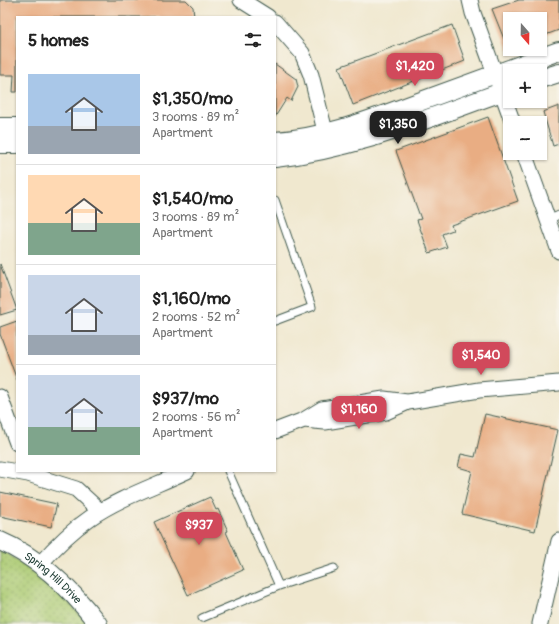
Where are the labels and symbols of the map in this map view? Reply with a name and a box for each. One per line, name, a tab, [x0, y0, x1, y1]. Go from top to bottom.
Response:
north arrow	[503, 12, 547, 56]
pin: $1,420	[382, 53, 448, 87]
pin: $1,350	[365, 111, 431, 145]
pin: $1,540	[448, 342, 514, 376]
pin: $1,160	[326, 396, 392, 430]
pin: $937	[175, 512, 223, 546]
street label: Spring Hill Drive	[22, 550, 84, 607]

